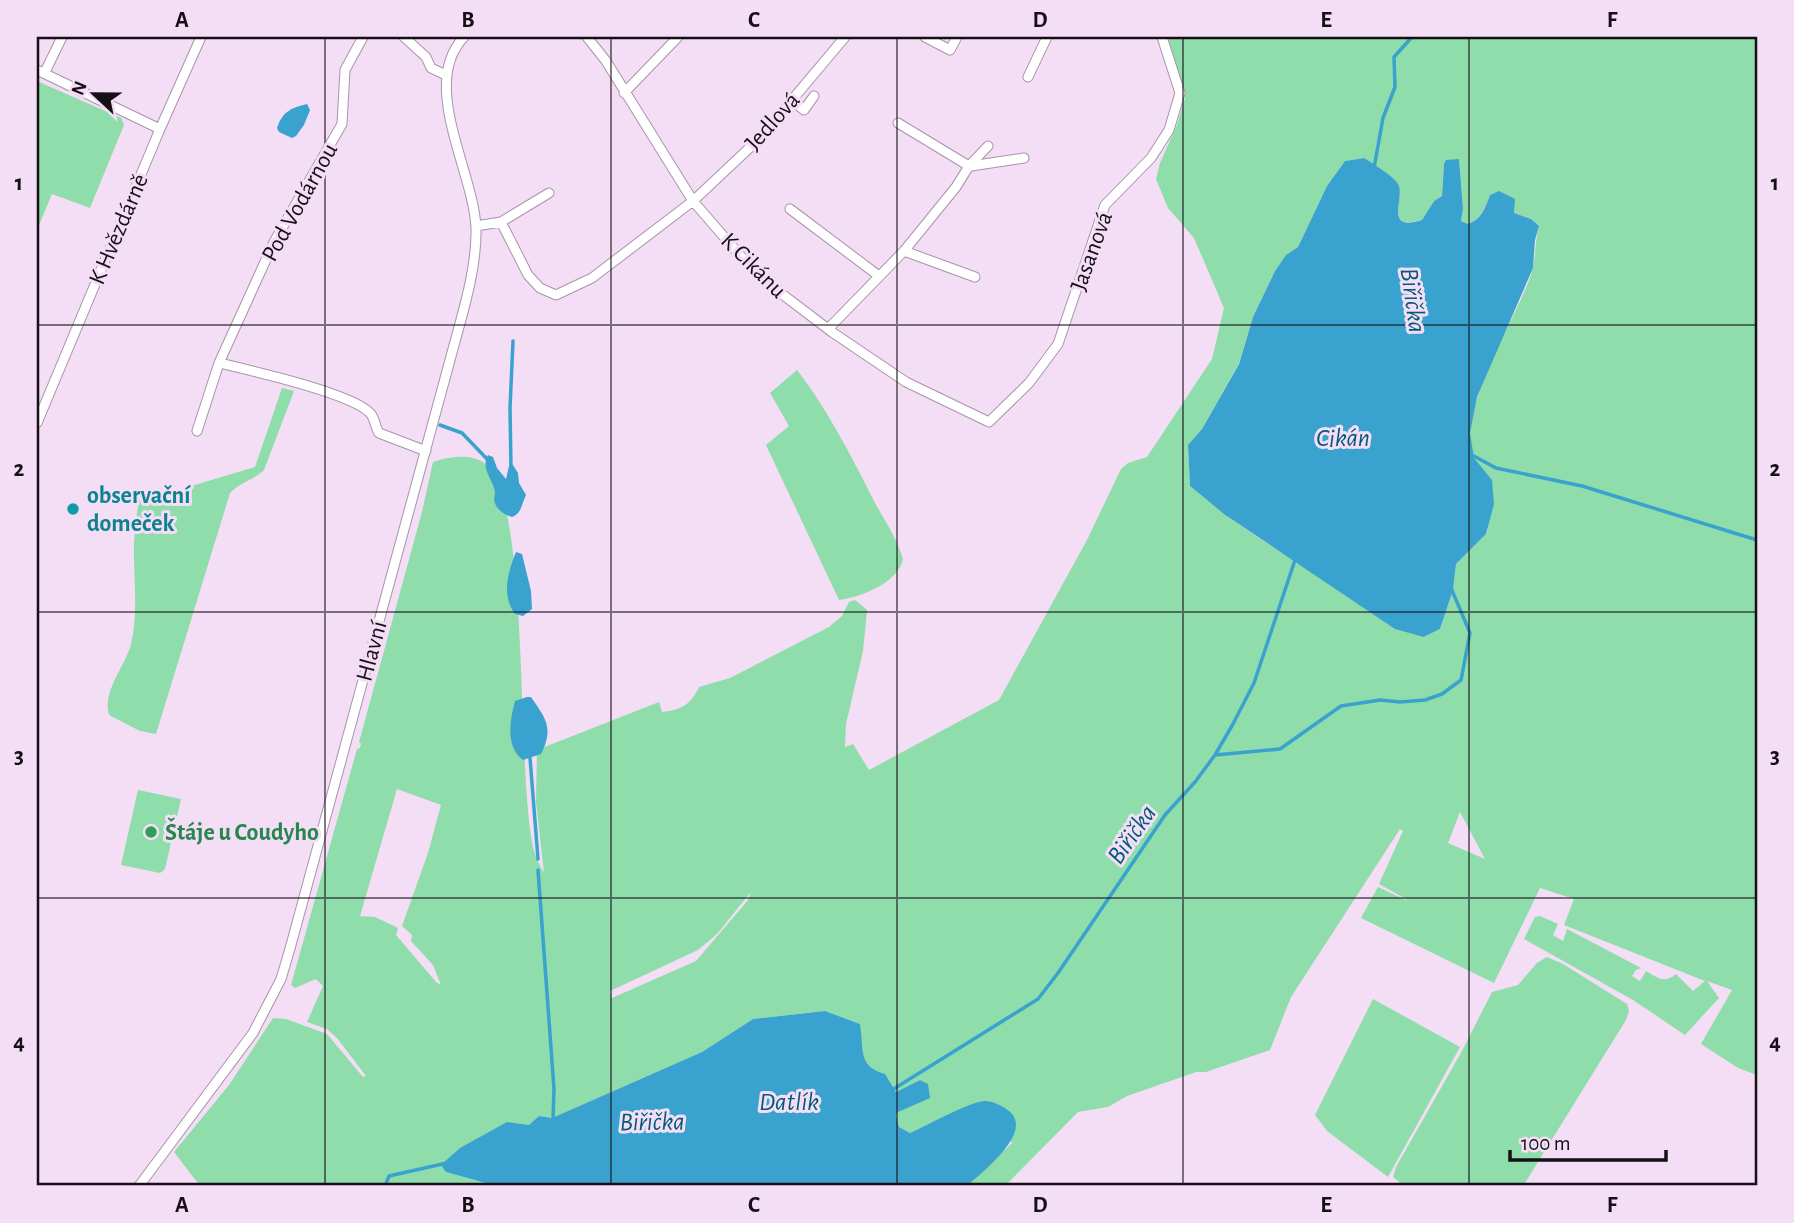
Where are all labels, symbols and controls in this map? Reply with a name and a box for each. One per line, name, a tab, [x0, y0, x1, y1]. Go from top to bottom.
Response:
text: A	[175, 9, 189, 32]
text: B	[461, 9, 475, 32]
text: C	[748, 9, 760, 32]
text: D	[1032, 9, 1048, 32]
text: E	[1320, 9, 1332, 32]
text: F	[1607, 9, 1618, 32]
north arrow	[60, 60, 130, 130]
text: N	[68, 79, 91, 98]
street label: Jedlová	[741, 88, 805, 155]
street label: Pod Vodárnou	[258, 139, 342, 266]
street label: K Hvězdárně	[85, 171, 153, 288]
text: 1	[15, 172, 23, 195]
text: 1	[1771, 172, 1779, 195]
street label: Jasanová	[1067, 208, 1117, 294]
street label: K Cikánu	[716, 228, 791, 303]
water label: Biřička	[1396, 266, 1430, 334]
water label: Cikán	[1316, 425, 1370, 451]
text: 2	[14, 458, 25, 481]
text: 2	[1770, 458, 1781, 481]
place label: observační domeček	[87, 484, 191, 536]
marker: observační domeček	[65, 501, 81, 517]
street label: Hlavní	[352, 618, 392, 684]
text: 3	[14, 745, 24, 768]
text: 3	[1770, 745, 1780, 768]
water label: Biřička	[1103, 800, 1161, 869]
place label: Štáje u Coudyho	[165, 817, 319, 845]
marker: Štáje u Coudyho	[143, 824, 159, 840]
text: 4	[13, 1031, 25, 1054]
text: 4	[1769, 1031, 1781, 1054]
water label: Datlík	[759, 1089, 819, 1115]
water label: Biřička	[619, 1108, 685, 1136]
scale bar	[1510, 1118, 1666, 1162]
text: 100 m	[1521, 1133, 1571, 1154]
text: A	[175, 1194, 189, 1217]
text: B	[461, 1194, 475, 1217]
text: C	[748, 1194, 760, 1217]
text: D	[1032, 1194, 1048, 1217]
text: E	[1320, 1194, 1332, 1217]
text: F	[1607, 1194, 1618, 1217]

